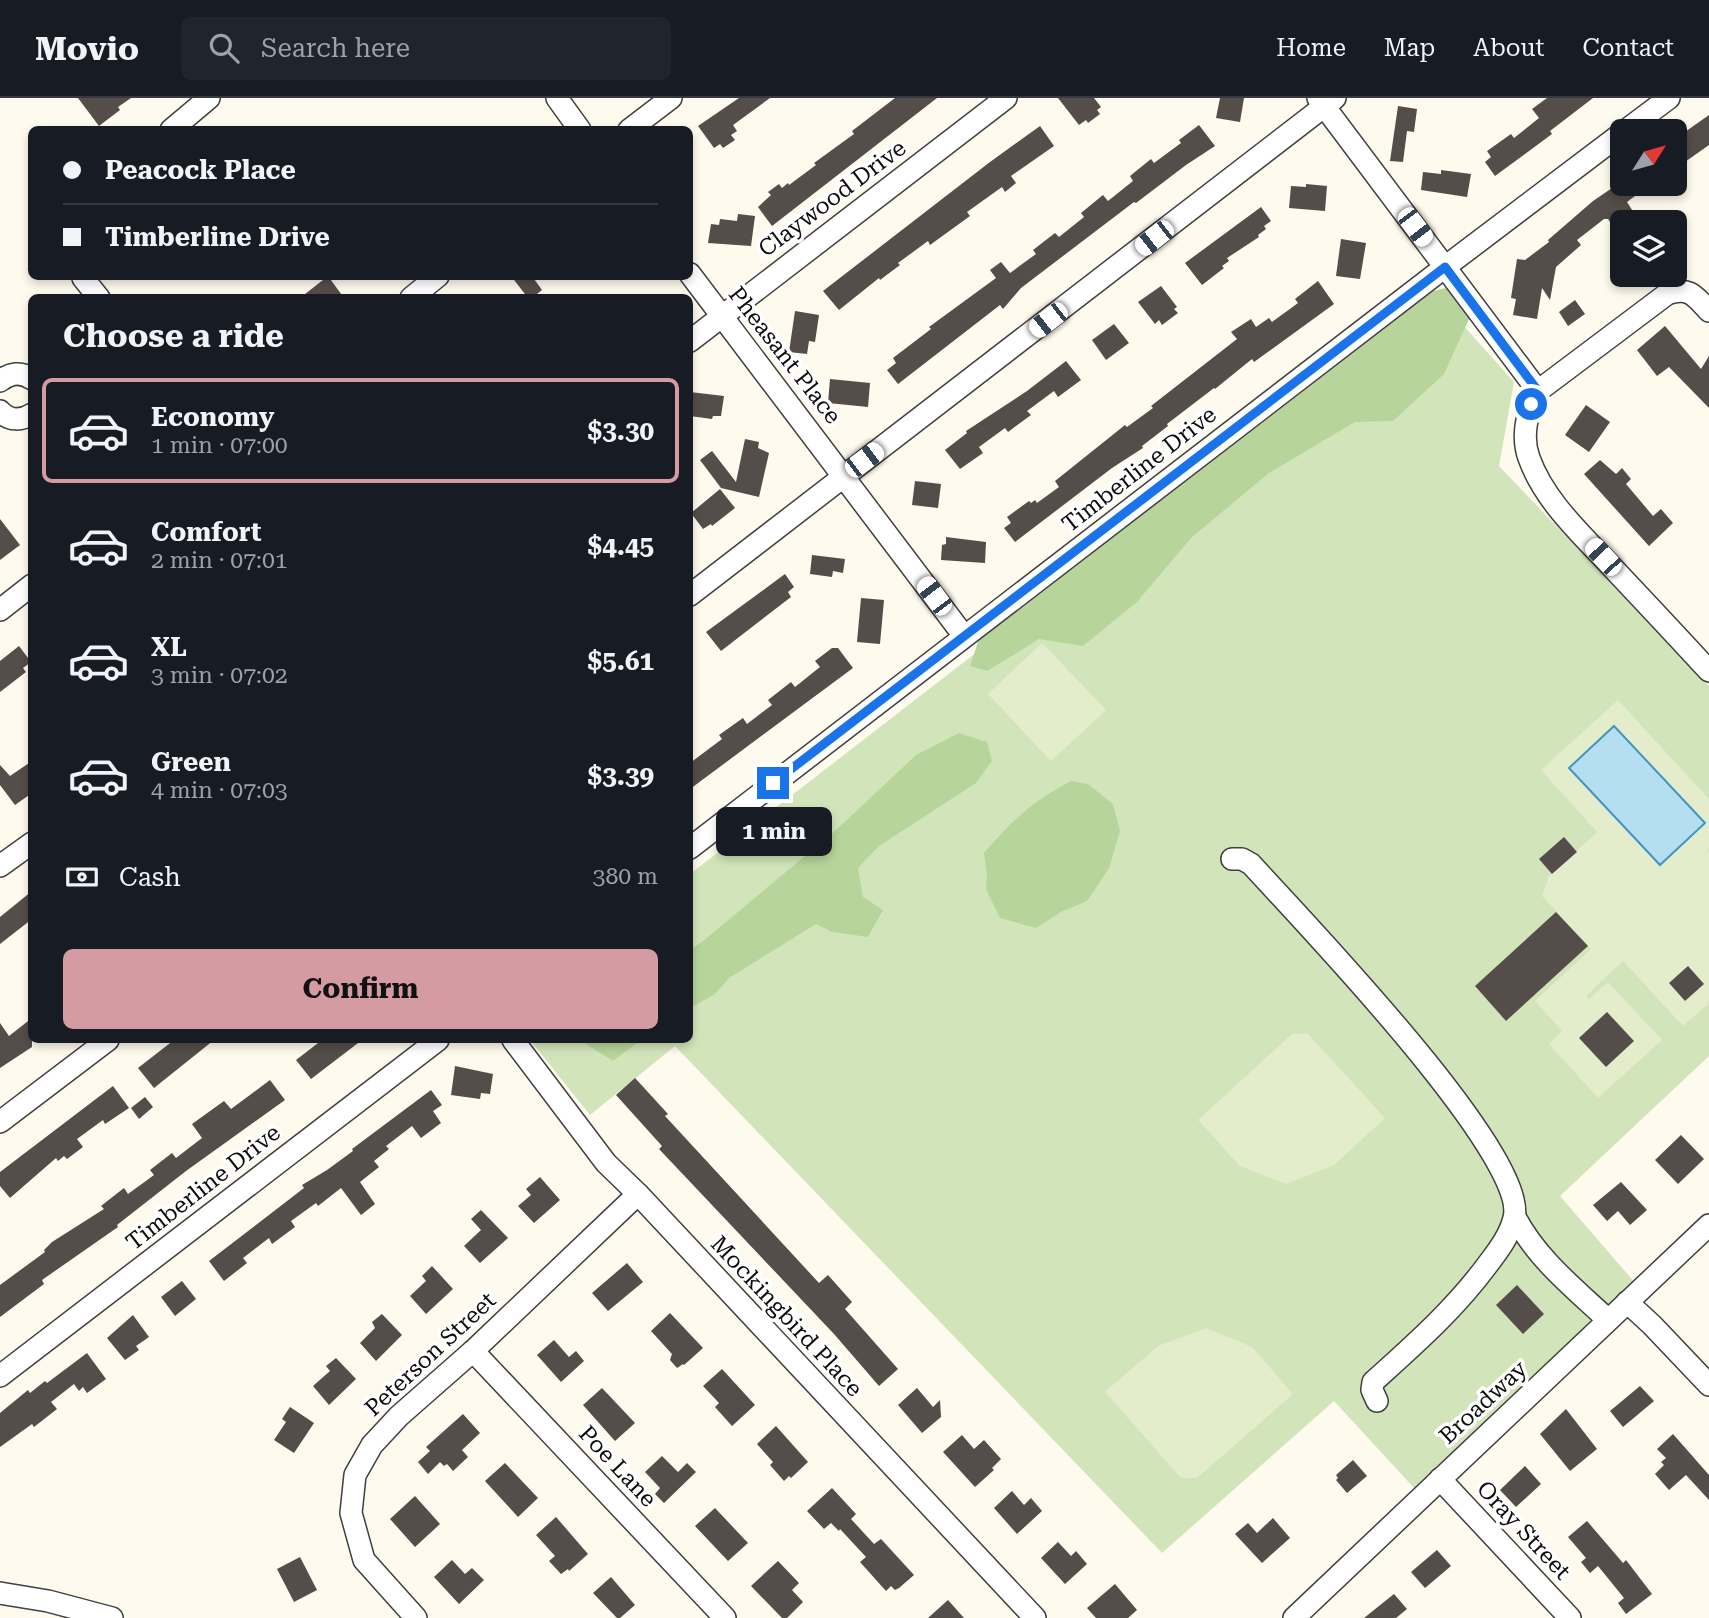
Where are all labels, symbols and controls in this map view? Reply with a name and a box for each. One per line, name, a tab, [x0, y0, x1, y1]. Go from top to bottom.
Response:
search box	[181, 17, 671, 80]
text: Movio	[35, 29, 139, 68]
icon: search	[205, 29, 243, 67]
text: Search here	[261, 33, 410, 63]
text: Home	[1276, 34, 1346, 62]
text: Map	[1384, 34, 1435, 62]
text: About	[1473, 34, 1544, 62]
text: Contact	[1582, 34, 1674, 62]
north arrow	[1610, 119, 1687, 196]
map controls	[1610, 119, 1687, 287]
street label: Claywood Drive	[753, 134, 911, 262]
text: Peacock Place	[105, 155, 296, 185]
car	[1394, 204, 1437, 250]
button: layers	[1610, 210, 1687, 287]
car	[1131, 217, 1178, 259]
text: Timberline Drive	[105, 222, 330, 252]
street label: Pheasant Place	[723, 281, 846, 429]
car	[1025, 299, 1072, 341]
text: Choose a ride	[63, 317, 284, 355]
route start	[1515, 388, 1547, 420]
icon: car	[67, 399, 130, 462]
street label: Timberline Drive	[1057, 401, 1222, 538]
text: Economy	[151, 402, 274, 432]
text: $3.30	[588, 416, 654, 446]
text: 1 min · 07:00	[151, 432, 288, 459]
car	[841, 439, 888, 481]
icon: car	[67, 514, 130, 577]
text: Comfort	[151, 517, 261, 547]
text: $4.45	[588, 531, 654, 561]
car	[1581, 534, 1626, 580]
text: 2 min · 07:01	[151, 547, 288, 574]
car	[913, 573, 956, 619]
icon: car	[67, 629, 130, 692]
text: XL	[151, 632, 187, 662]
text: $5.61	[588, 646, 654, 676]
text: 3 min · 07:02	[151, 662, 288, 689]
icon: car	[67, 744, 130, 807]
text: Green	[151, 747, 231, 777]
text: $3.39	[588, 761, 654, 791]
route end	[757, 767, 789, 799]
text: 4 min · 07:03	[151, 777, 288, 804]
callout: 1 min	[715, 808, 831, 856]
text: 1 min	[742, 818, 806, 845]
icon: cash	[63, 858, 101, 896]
text: Cash	[119, 862, 181, 892]
text: 380 m	[593, 863, 658, 890]
button: Confirm	[63, 949, 658, 1029]
street label: Timberline Drive	[121, 1119, 286, 1256]
street label: Mockingbird Place	[705, 1230, 868, 1402]
street label: Peterson Street	[359, 1287, 502, 1422]
street label: Broadway	[1434, 1355, 1533, 1450]
street label: Poe Lane	[573, 1420, 662, 1513]
street label: Oray Street	[1471, 1476, 1576, 1585]

